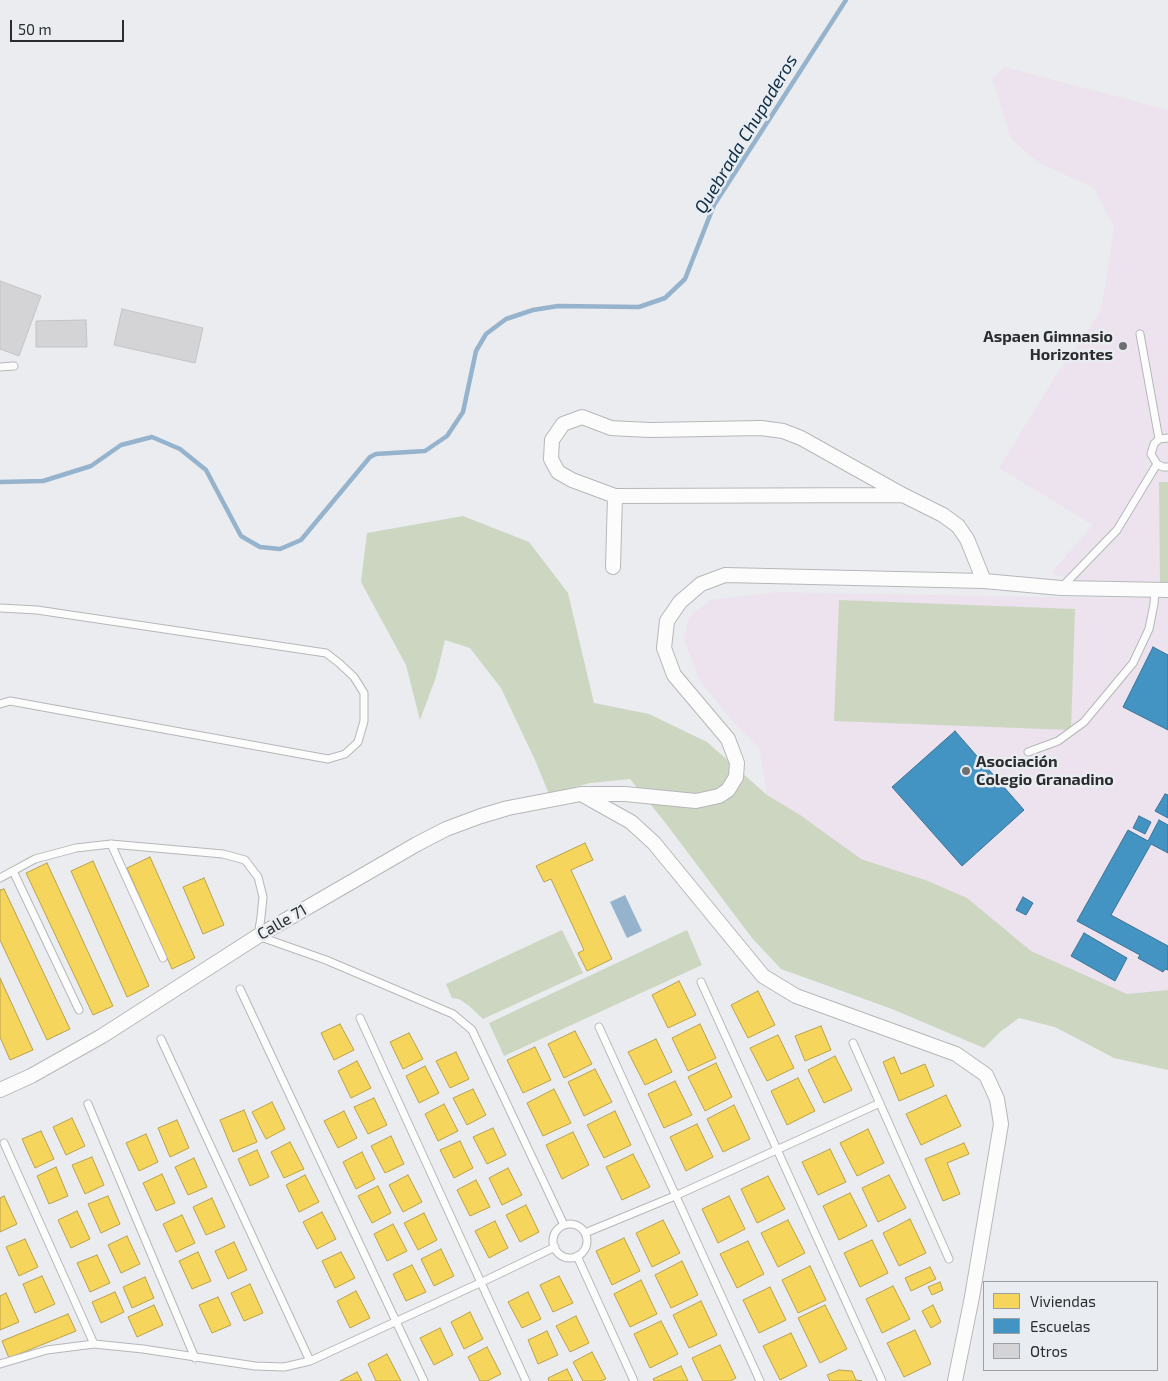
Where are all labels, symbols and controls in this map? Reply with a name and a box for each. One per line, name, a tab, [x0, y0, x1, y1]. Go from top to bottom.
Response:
scale bar	[12, 10, 126, 42]
text: 50 m	[18, 20, 52, 38]
water label: Quebrada Chupaderos	[690, 51, 802, 217]
place label: Aspaen Gimnasio Horizontes	[983, 327, 1113, 365]
marker: Aspaen Gimnasio Horizontes	[1117, 340, 1129, 352]
place label: Asociación Colegio Granadino	[976, 752, 1114, 790]
marker: Asociación Colegio Granadino	[960, 765, 972, 777]
street label: Calle 71	[254, 900, 310, 944]
legend	[983, 1281, 1158, 1371]
text: Viviendas	[1030, 1292, 1096, 1310]
text: Escuelas	[1030, 1317, 1090, 1335]
text: Otros	[1030, 1342, 1068, 1360]

